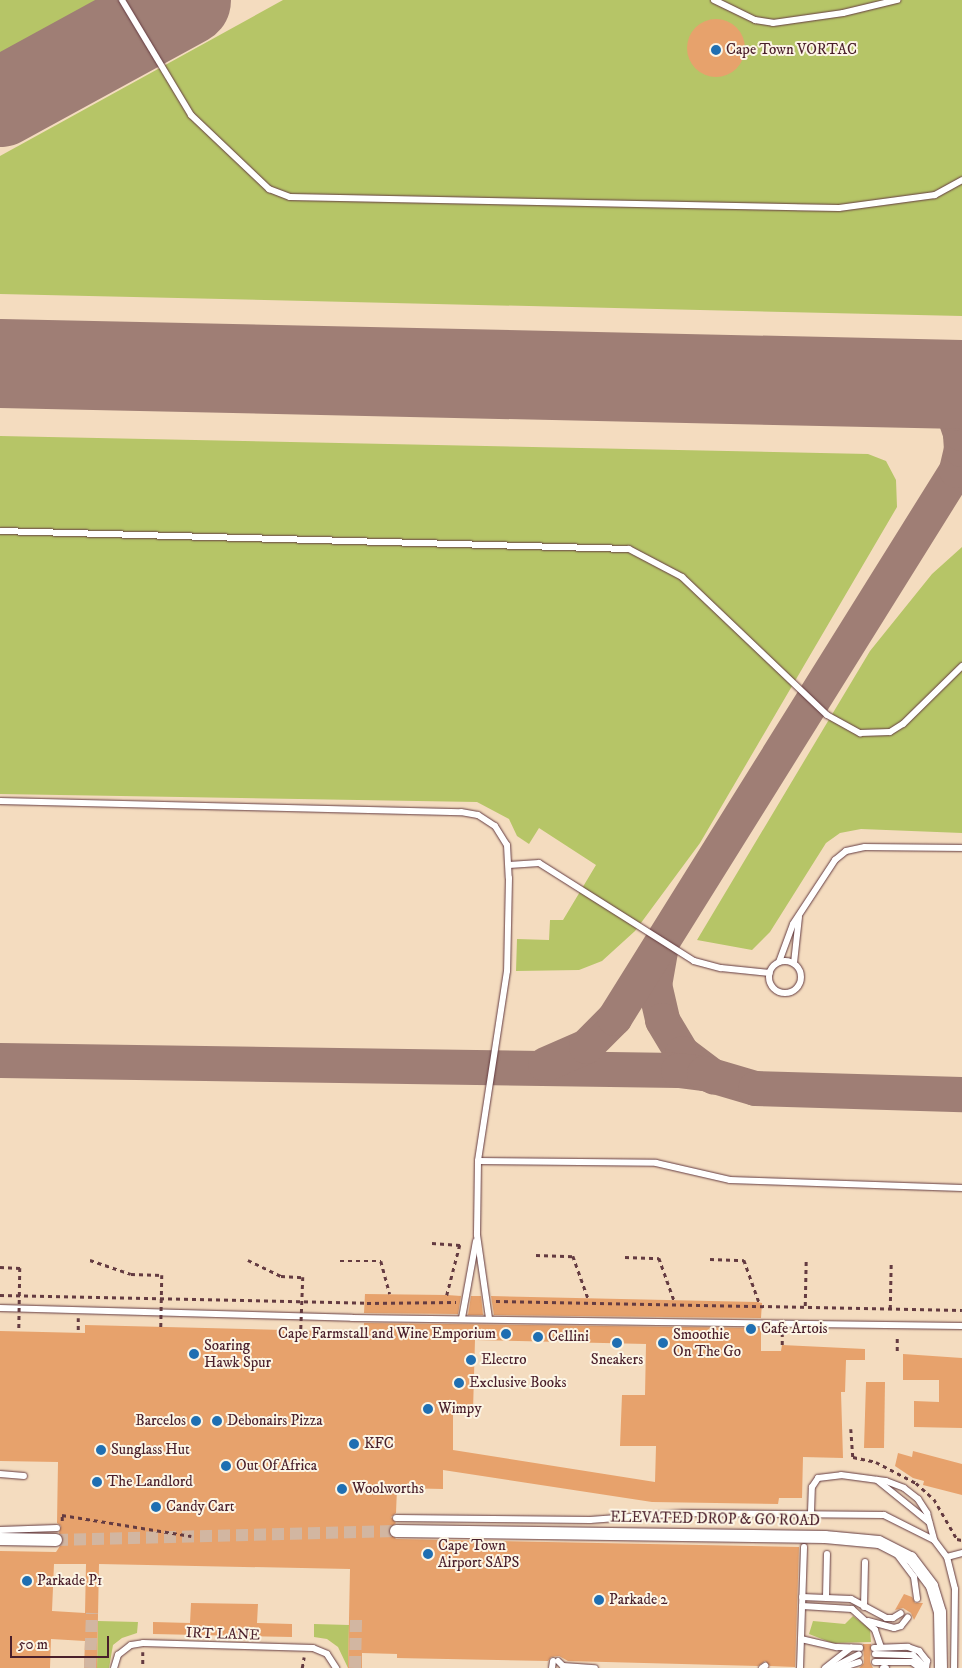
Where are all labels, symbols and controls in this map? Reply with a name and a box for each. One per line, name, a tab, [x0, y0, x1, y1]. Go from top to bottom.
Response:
place label: Cape Town VORTAC	[726, 41, 857, 59]
marker: Cape Town VORTAC	[710, 44, 722, 56]
place label: Cafe Artois	[761, 1320, 828, 1338]
marker: Cafe Artois	[745, 1323, 757, 1335]
place label: Cape Farmstall and Wine Emporium	[278, 1325, 496, 1343]
place label: Smoothie On The Go	[673, 1325, 741, 1360]
marker: Cape Farmstall and Wine Emporium	[500, 1328, 512, 1340]
place label: Cellini	[548, 1328, 589, 1346]
marker: Cellini	[532, 1331, 544, 1343]
place label: Soaring Hawk Spur	[204, 1336, 271, 1371]
marker: Sneakers	[611, 1337, 623, 1349]
marker: Smoothie On The Go	[657, 1337, 669, 1349]
marker: Soaring Hawk Spur	[188, 1348, 200, 1360]
place label: Electro	[481, 1351, 526, 1369]
place label: Sneakers	[591, 1351, 643, 1369]
marker: Electro	[465, 1354, 477, 1366]
place label: Exclusive Books	[469, 1374, 566, 1392]
marker: Exclusive Books	[453, 1377, 465, 1389]
place label: Wimpy	[438, 1400, 482, 1418]
marker: Wimpy	[422, 1403, 434, 1415]
place label: Barcelos	[135, 1412, 186, 1430]
place label: Debonairs Pizza	[227, 1412, 323, 1430]
marker: Barcelos	[190, 1415, 202, 1427]
marker: Debonairs Pizza	[211, 1415, 223, 1427]
place label: KFC	[364, 1435, 394, 1453]
marker: KFC	[348, 1438, 360, 1450]
place label: Sunglass Hut	[111, 1441, 190, 1459]
marker: Sunglass Hut	[95, 1444, 107, 1456]
place label: Out Of Africa	[236, 1457, 317, 1475]
marker: Out Of Africa	[220, 1460, 232, 1472]
place label: The Landlord	[107, 1473, 193, 1491]
marker: The Landlord	[91, 1476, 103, 1488]
place label: Woolworths	[352, 1480, 424, 1498]
marker: Woolworths	[336, 1483, 348, 1495]
place label: Candy Cart	[166, 1498, 235, 1516]
marker: Candy Cart	[150, 1501, 162, 1513]
street label: ELEVATED DROP & GO ROAD	[610, 1508, 820, 1530]
place label: Cape Town Airport SAPS	[438, 1536, 519, 1571]
marker: Cape Town Airport SAPS	[422, 1548, 434, 1560]
place label: Parkade P1	[37, 1572, 103, 1590]
marker: Parkade P1	[21, 1575, 33, 1587]
place label: Parkade 2	[609, 1591, 668, 1609]
marker: Parkade 2	[593, 1594, 605, 1606]
street label: IRT LANE	[186, 1624, 260, 1644]
scale bar	[12, 1626, 111, 1658]
text: 50 m	[18, 1635, 48, 1654]

